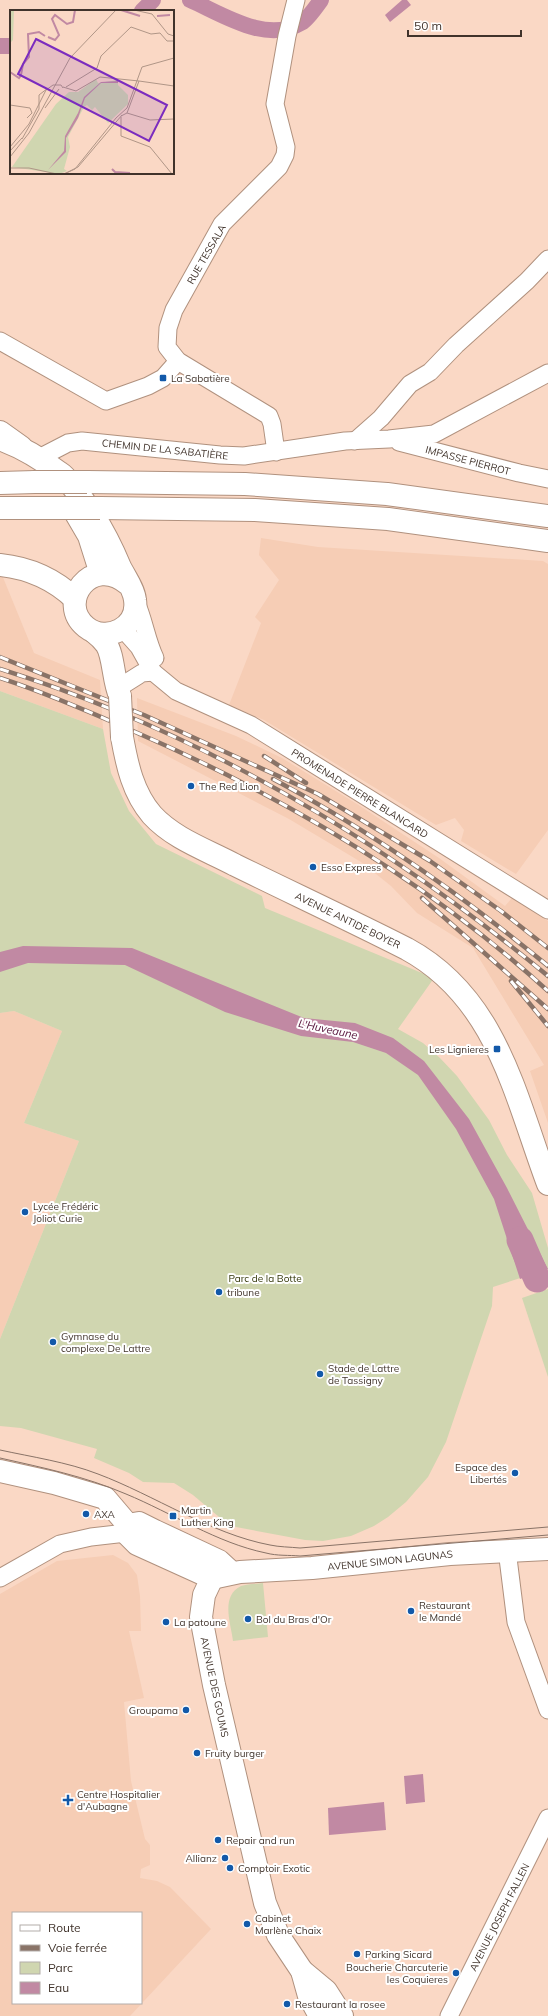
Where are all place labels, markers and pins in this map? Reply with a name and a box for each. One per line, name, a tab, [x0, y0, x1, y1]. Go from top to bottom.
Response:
place label: La Sabatière	[171, 372, 230, 385]
marker: La Sabatière	[158, 373, 168, 383]
place label: The Red Lion	[199, 780, 259, 793]
marker: The Red Lion	[186, 781, 196, 791]
place label: Esso Express	[321, 861, 381, 874]
marker: Esso Express	[308, 862, 318, 872]
place label: Les Lignieres	[429, 1043, 489, 1056]
marker: Les Lignieres	[492, 1044, 502, 1054]
place label: Lycée Frédéric Joliot Curie	[33, 1200, 99, 1225]
marker: Lycée Frédéric Joliot Curie	[20, 1207, 30, 1217]
place label: tribune	[227, 1286, 260, 1299]
marker: tribune	[214, 1287, 224, 1297]
place label: Gymnase du complexe De Lattre	[61, 1330, 150, 1355]
marker: Gymnase du complexe De Lattre	[48, 1337, 58, 1347]
place label: Stade de Lattre de Tassigny	[328, 1362, 399, 1387]
marker: Stade de Lattre de Tassigny	[315, 1369, 325, 1379]
place label: Espace des Libertés	[455, 1461, 507, 1486]
marker: Espace des Libertés	[510, 1468, 520, 1478]
place label: Martin Luther King	[181, 1504, 234, 1529]
place label: AXA	[94, 1508, 116, 1521]
marker: AXA	[81, 1509, 91, 1519]
marker: Martin Luther King	[168, 1511, 178, 1521]
place label: Restaurant le Mandé	[419, 1599, 471, 1624]
marker: Restaurant le Mandé	[406, 1606, 416, 1616]
place label: Bol du Bras d'Or	[256, 1613, 332, 1626]
marker: Bol du Bras d'Or	[243, 1614, 253, 1624]
place label: La patoune	[174, 1616, 226, 1629]
marker: La patoune	[161, 1617, 171, 1627]
place label: Groupama	[129, 1704, 178, 1717]
marker: Groupama	[181, 1705, 191, 1715]
place label: Fruity burger	[205, 1747, 265, 1760]
marker: Fruity burger	[192, 1748, 202, 1758]
place label: Centre Hospitalier d'Aubagne	[77, 1788, 160, 1813]
marker: Centre Hospitalier d'Aubagne	[62, 1794, 74, 1806]
place label: Repair and run	[226, 1834, 295, 1847]
marker: Repair and run	[213, 1835, 223, 1845]
place label: Allianz	[185, 1852, 217, 1865]
marker: Allianz	[220, 1853, 230, 1863]
place label: Comptoir Exotic	[238, 1862, 310, 1875]
marker: Comptoir Exotic	[225, 1863, 235, 1873]
place label: Cabinet Marlène Chaix	[255, 1912, 322, 1937]
marker: Cabinet Marlène Chaix	[242, 1919, 252, 1929]
place label: Parking Sicard	[365, 1948, 432, 1961]
marker: Parking Sicard	[352, 1949, 362, 1959]
place label: Boucherie Charcuterie les Coquieres	[346, 1961, 448, 1986]
marker: Boucherie Charcuterie les Coquieres	[451, 1968, 461, 1978]
place label: Restaurant la rosee	[295, 1998, 385, 2011]
marker: Restaurant la rosee	[282, 1999, 292, 2009]

